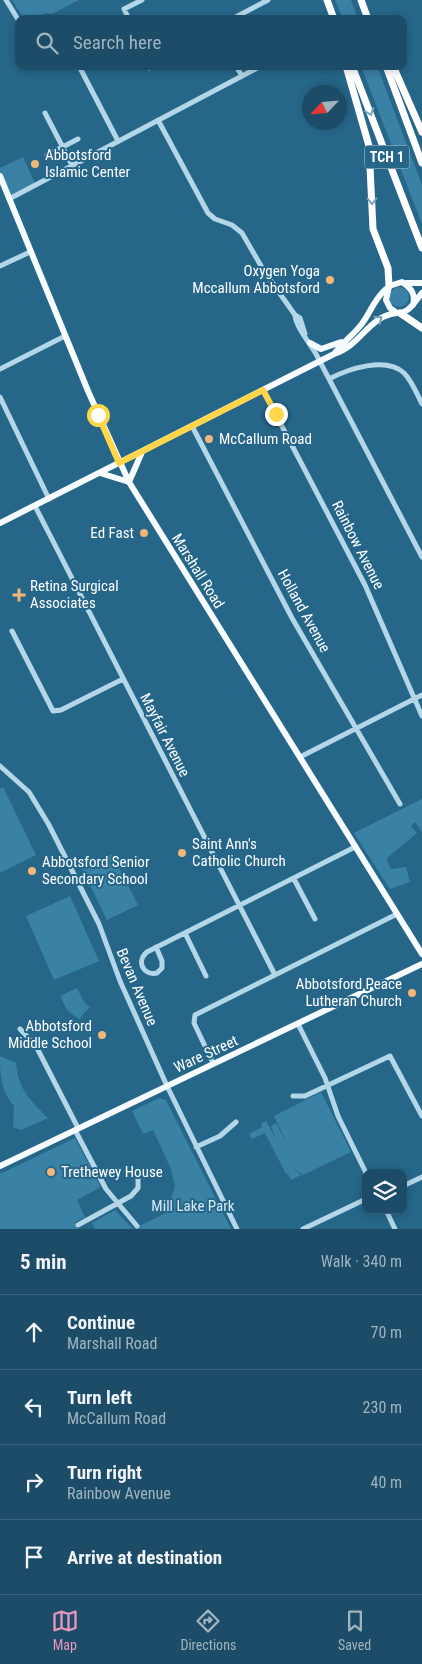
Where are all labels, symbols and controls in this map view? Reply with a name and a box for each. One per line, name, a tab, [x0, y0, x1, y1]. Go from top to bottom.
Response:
search box	[15, 15, 407, 70]
icon: search	[33, 29, 61, 57]
text: Search here	[73, 31, 161, 54]
north arrow	[302, 85, 347, 130]
one-way arrow	[364, 107, 374, 116]
place label: Abbotsford Islamic Center	[45, 146, 131, 181]
road number: TCH 1	[364, 146, 410, 168]
marker: Abbotsford Islamic Center	[29, 158, 41, 170]
one-way arrow	[367, 198, 377, 206]
place label: Oxygen Yoga Mccallum Abbotsford	[192, 262, 320, 297]
marker: Oxygen Yoga Mccallum Abbotsford	[324, 274, 336, 286]
one-way arrow	[373, 316, 383, 325]
route end	[265, 403, 288, 426]
route start	[87, 404, 110, 427]
place label: McCallum Road	[219, 430, 312, 448]
marker: McCallum Road	[203, 433, 215, 445]
street label: Rainbow Avenue	[328, 498, 388, 592]
place label: Ed Fast	[90, 524, 134, 542]
marker: Ed Fast	[138, 527, 150, 539]
street label: Marshall Road	[168, 530, 228, 612]
street label: Holland Avenue	[274, 566, 334, 656]
place label: Retina Surgical Associates	[30, 577, 119, 612]
marker: Retina Surgical Associates	[12, 588, 26, 602]
street label: Mayfair Avenue	[136, 690, 194, 780]
place label: Saint Ann's Catholic Church	[192, 835, 286, 870]
marker: Saint Ann's Catholic Church	[176, 847, 188, 859]
place label: Abbotsford Senior Secondary School	[42, 853, 150, 888]
marker: Abbotsford Senior Secondary School	[26, 865, 38, 877]
street label: Bevan Avenue	[113, 946, 161, 1028]
place label: Abbotsford Peace Lutheran Church	[296, 975, 402, 1010]
marker: Abbotsford Peace Lutheran Church	[406, 987, 418, 999]
place label: Abbotsford Middle School	[8, 1017, 92, 1052]
marker: Abbotsford Middle School	[96, 1029, 108, 1041]
street label: Ware Street	[171, 1031, 241, 1077]
place label: Trethewey House	[61, 1163, 163, 1181]
marker: Trethewey House	[45, 1166, 57, 1178]
map controls	[362, 1169, 407, 1214]
button: layers	[362, 1169, 407, 1214]
park label: Mill Lake Park	[151, 1197, 235, 1215]
text: 5 min	[20, 1250, 67, 1274]
text: Walk · 340 m	[321, 1252, 402, 1271]
text: Continue	[67, 1311, 135, 1334]
icon: ahead	[20, 1318, 48, 1346]
text: 70 m	[370, 1323, 402, 1342]
text: Marshall Road	[67, 1334, 157, 1353]
text: Turn left	[67, 1386, 132, 1409]
icon: left	[20, 1393, 48, 1421]
text: 230 m	[363, 1398, 402, 1417]
text: McCallum Road	[67, 1409, 166, 1428]
text: Turn right	[67, 1461, 142, 1484]
icon: right	[20, 1468, 48, 1496]
text: 40 m	[370, 1473, 402, 1492]
text: Rainbow Avenue	[67, 1484, 171, 1503]
icon: arrive	[20, 1543, 48, 1571]
text: Arrive at destination	[67, 1546, 222, 1569]
tab: Map	[51, 1607, 79, 1653]
tab: Directions	[180, 1607, 236, 1653]
tab: Saved	[338, 1607, 371, 1653]

